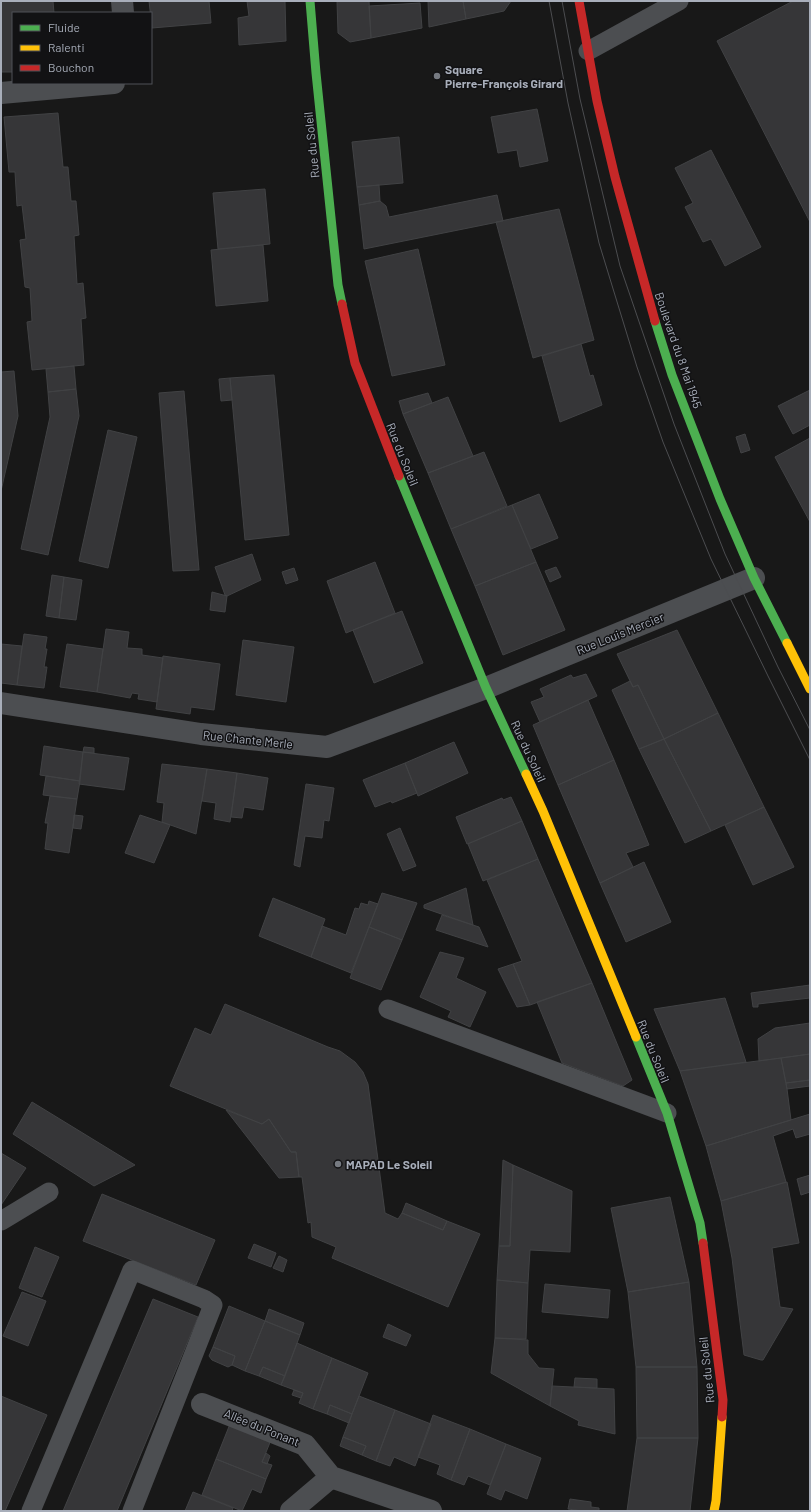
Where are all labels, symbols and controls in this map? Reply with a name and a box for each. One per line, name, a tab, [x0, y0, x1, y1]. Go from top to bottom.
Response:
legend	[12, 12, 152, 84]
text: Fluide	[48, 20, 80, 34]
text: Ralenti	[48, 40, 85, 54]
text: Bouchon	[48, 60, 94, 74]
place label: Square Pierre-François Girard	[445, 62, 563, 90]
marker: Square Pierre-François Girard	[432, 71, 442, 81]
street label: Rue du Soleil	[301, 111, 321, 179]
street label: Boulevard du 8 Mai 1945	[653, 290, 705, 410]
street label: Rue du Soleil	[384, 421, 422, 487]
street label: Rue Louis Mercier	[574, 609, 666, 657]
street label: Rue du Soleil	[509, 718, 549, 784]
street label: Rue Chante Merle	[202, 727, 294, 751]
street label: Rue du Soleil	[635, 1018, 673, 1084]
place label: MAPAD Le Soleil	[346, 1157, 432, 1171]
marker: MAPAD Le Soleil	[333, 1159, 343, 1169]
street label: Rue du Soleil	[696, 1336, 716, 1404]
street label: Allée du Ponant	[222, 1405, 302, 1449]

